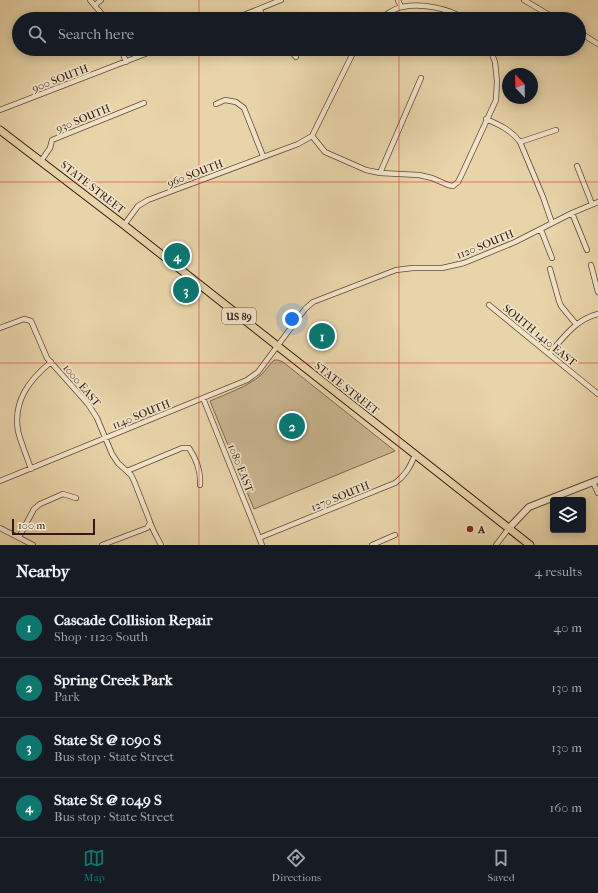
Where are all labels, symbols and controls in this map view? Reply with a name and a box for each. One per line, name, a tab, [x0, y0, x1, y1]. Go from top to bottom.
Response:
search box	[12, 12, 586, 56]
icon: search	[26, 23, 48, 45]
text: Search here	[58, 25, 134, 43]
street label: 900 SOUTH	[30, 62, 90, 95]
north arrow	[502, 68, 538, 104]
street label: 930 SOUTH	[54, 102, 113, 135]
street label: 960 SOUTH	[165, 157, 225, 190]
street label: STATE STREET	[58, 158, 128, 217]
street label: 1120 SOUTH	[455, 227, 516, 262]
pin: 4	[164, 241, 190, 271]
pin: 3	[173, 275, 199, 305]
street label: SOUTH 1410 EAST	[500, 302, 580, 369]
road number: US 89	[222, 308, 256, 324]
your location	[282, 309, 302, 329]
pin: 1	[309, 321, 335, 351]
street label: STATE STREET	[312, 359, 382, 418]
street label: 1000 EAST	[60, 361, 103, 410]
street label: 1140 SOUTH	[110, 397, 172, 432]
pin: 2	[279, 411, 305, 441]
street label: 1080 EAST	[225, 442, 256, 495]
street label: 1270 SOUTH	[309, 479, 372, 514]
map controls	[550, 497, 586, 533]
button: layers	[550, 497, 586, 533]
scale bar	[12, 517, 95, 536]
text: 100 m	[18, 519, 46, 532]
place label: A	[477, 523, 486, 536]
marker: A	[465, 524, 475, 534]
text: Nearby	[16, 561, 70, 581]
text: 4 results	[535, 564, 582, 579]
text: Cascade Collision Repair	[54, 611, 213, 629]
text: 1	[27, 620, 31, 635]
text: 40 m	[554, 620, 582, 635]
text: Shop · 1120 South	[54, 629, 148, 644]
text: Spring Creek Park	[54, 671, 172, 689]
text: 2	[26, 680, 32, 695]
text: 130 m	[551, 680, 582, 695]
text: Park	[54, 689, 80, 704]
text: State St @ 1090 S	[54, 731, 161, 749]
text: 3	[26, 740, 32, 755]
text: 130 m	[551, 740, 582, 755]
text: Bus stop · State Street	[54, 749, 174, 764]
text: State St @ 1049 S	[54, 791, 162, 809]
text: 4	[25, 800, 33, 815]
text: 160 m	[550, 800, 582, 815]
text: Bus stop · State Street	[54, 809, 174, 824]
tab: Map	[83, 847, 105, 884]
tab: Directions	[272, 847, 321, 884]
tab: Saved	[487, 847, 515, 884]

